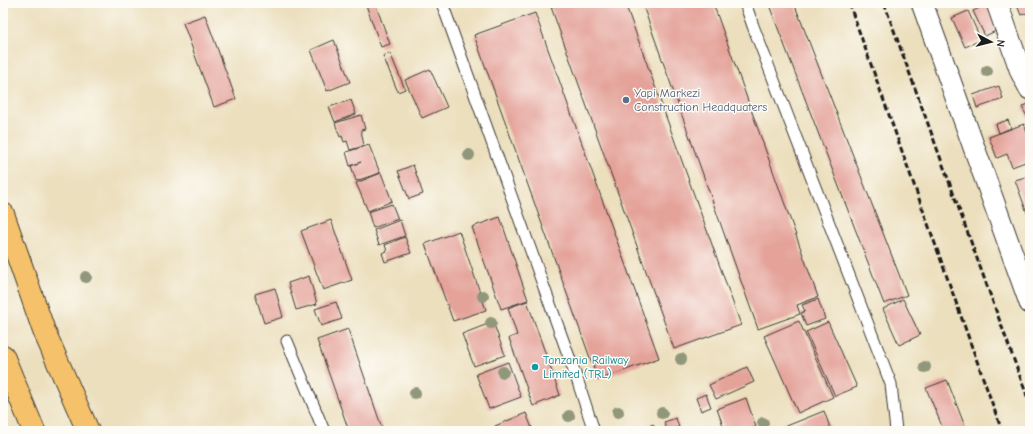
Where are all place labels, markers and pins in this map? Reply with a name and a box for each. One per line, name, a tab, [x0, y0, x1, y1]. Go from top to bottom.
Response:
place label: Yapi Markezi Construction Headquaters	[634, 86, 767, 114]
marker: Yapi Markezi Construction Headquaters	[621, 95, 631, 105]
place label: Tanzania Railway Limited (TRL)	[543, 353, 629, 381]
marker: Tanzania Railway Limited (TRL)	[530, 362, 540, 372]

